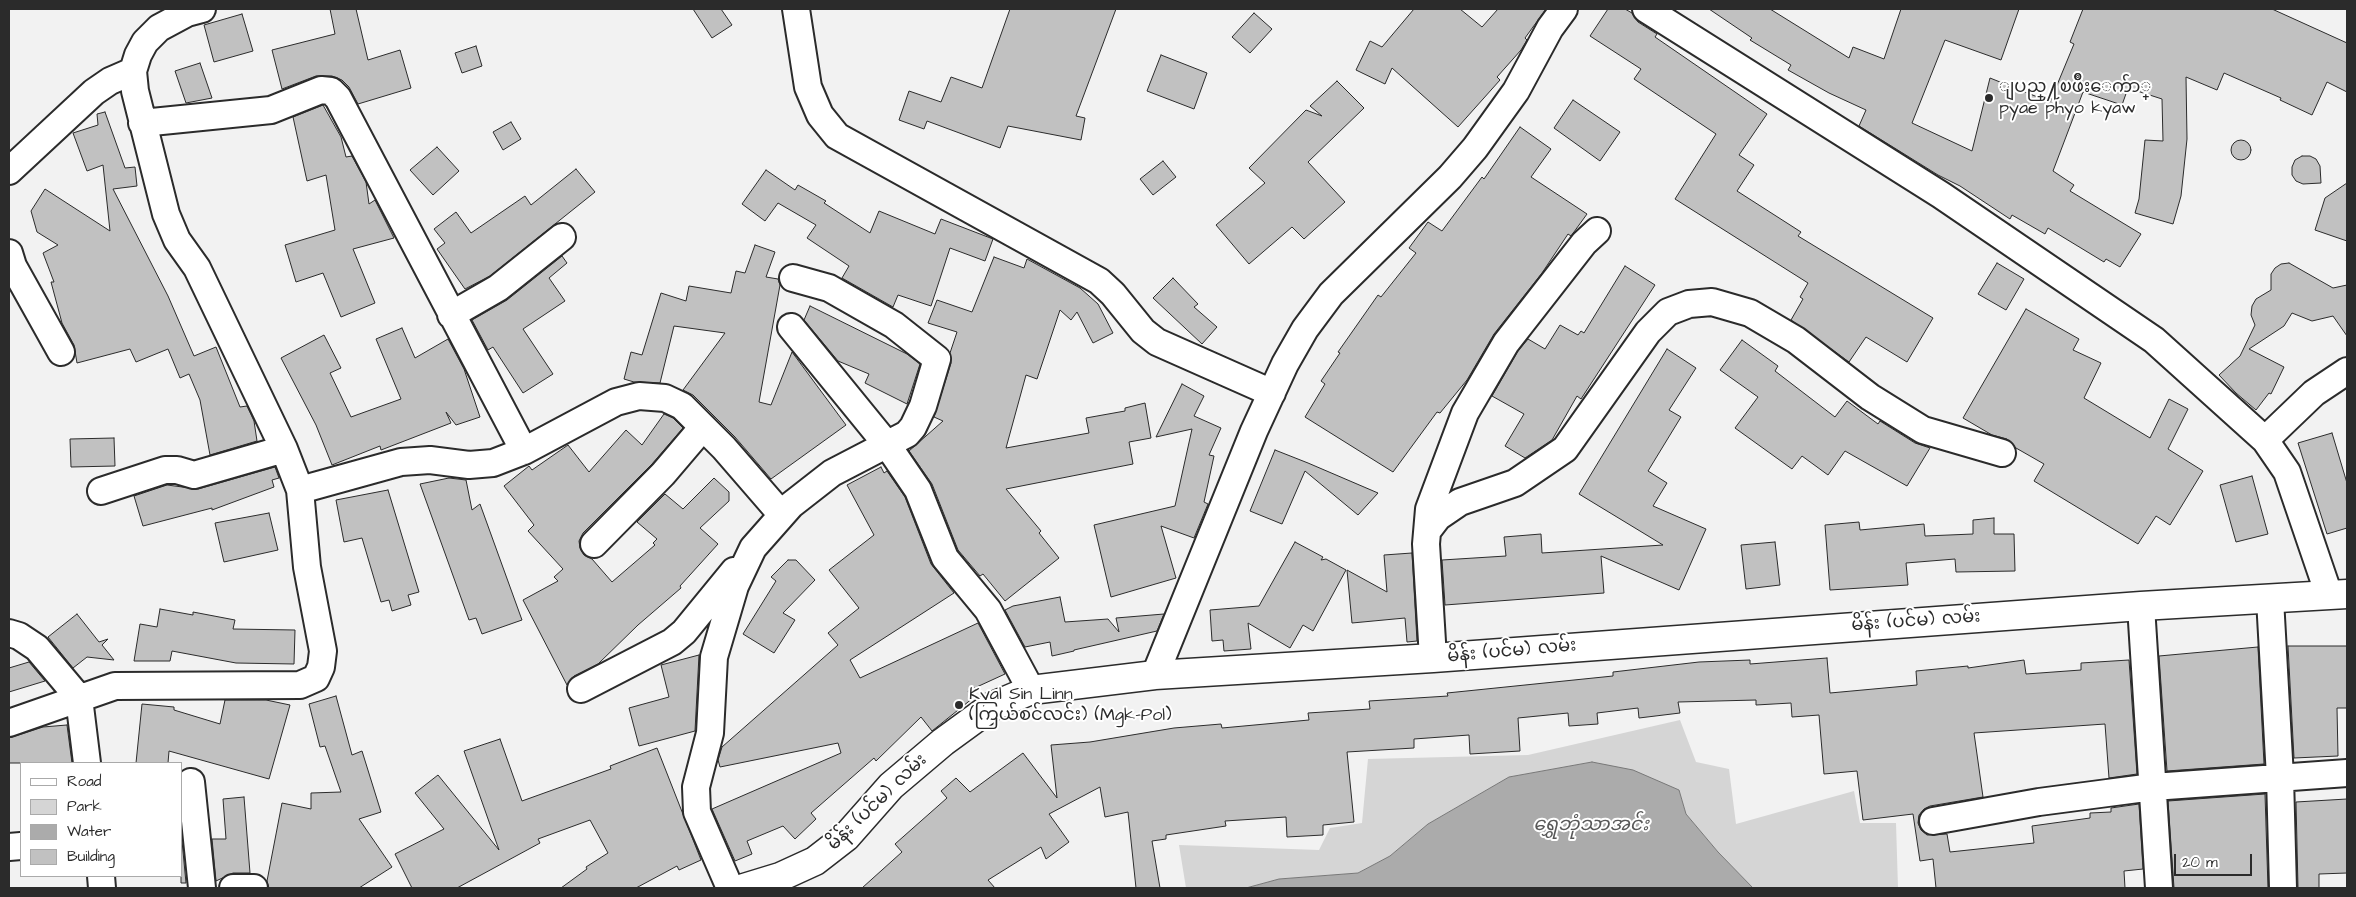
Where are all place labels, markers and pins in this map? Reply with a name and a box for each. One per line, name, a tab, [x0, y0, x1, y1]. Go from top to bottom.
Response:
place label: ျပည္႔ၿဖိဳးေက်ာ္ pyae phyo kyaw	[1999, 77, 2151, 120]
marker: ျပည္႔ၿဖိဳးေက်ာ္ pyae phyo kyaw	[1983, 92, 1995, 104]
place label: Kyal Sin Linn (ကြယ်စင်လင်း) (Mgk-Pol)	[969, 684, 1171, 726]
marker: Kyal Sin Linn (ကြယ်စင်လင်း) (Mgk-Pol)	[953, 699, 965, 711]

